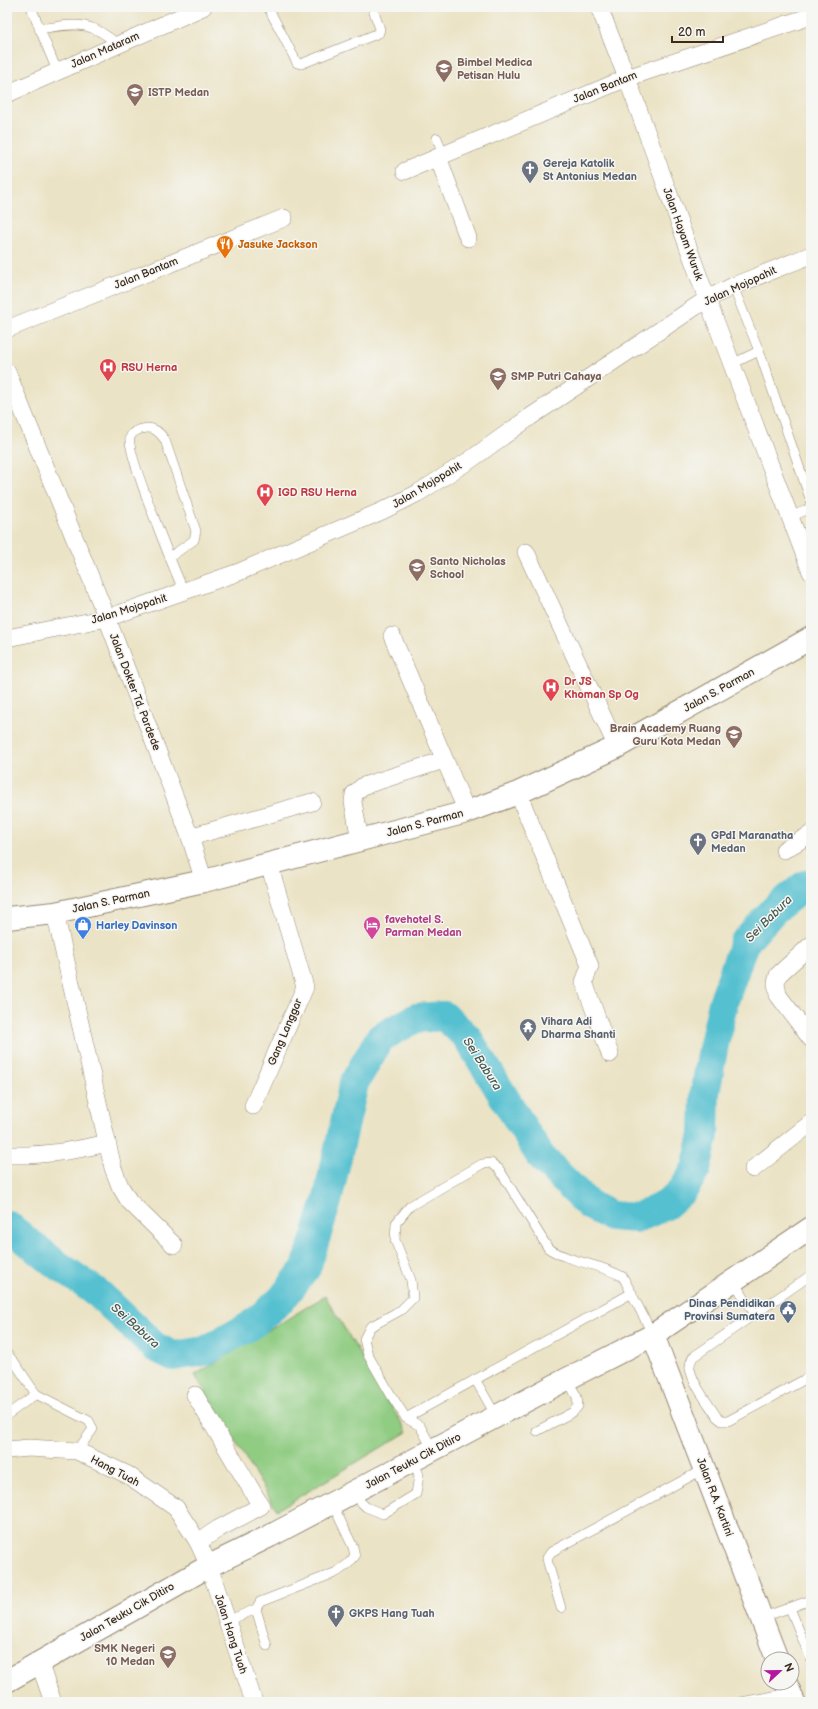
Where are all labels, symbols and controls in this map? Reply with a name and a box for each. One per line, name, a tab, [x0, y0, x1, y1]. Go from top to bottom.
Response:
scale bar	[672, 18, 723, 44]
text: 20 m	[678, 25, 705, 40]
street label: Jalan Mataram	[69, 29, 141, 71]
place label: Bimbel Medica Petisan Hulu	[457, 56, 532, 82]
school or university icon: Bimbel Medica Petisan Hulu	[434, 58, 454, 83]
street label: Jalan Bantam	[571, 68, 639, 106]
school or university icon: ISTP Medan	[125, 82, 145, 107]
place label: ISTP Medan	[148, 86, 209, 99]
place label: Gereja Katolik St Antonius Medan	[543, 157, 637, 183]
church icon: Gereja Katolik St Antonius Medan	[520, 159, 540, 184]
street label: Jalan Hayam Wuruk	[660, 186, 706, 283]
restaurant icon: Jasuke Jackson	[215, 234, 235, 259]
place label: Jasuke Jackson	[238, 238, 318, 251]
street label: Jalan Bantam	[112, 254, 180, 292]
street label: Jalan Mojopahit	[702, 263, 779, 308]
hospital icon: RSU Herna	[98, 357, 118, 382]
place label: RSU Herna	[121, 361, 177, 374]
school or university icon: SMP Putri Cahaya	[488, 366, 508, 391]
place label: SMP Putri Cahaya	[511, 370, 601, 383]
street label: Jalan Mojopahit	[390, 459, 465, 511]
hospital icon: IGD RSU Herna	[255, 482, 275, 507]
place label: IGD RSU Herna	[278, 486, 357, 499]
place label: Santo Nicholas School	[430, 555, 506, 581]
school or university icon: Santo Nicholas School	[407, 557, 427, 582]
street label: Jalan Mojopahit	[90, 591, 169, 627]
street label: Jalan Dokter Td. Pardede	[107, 632, 164, 753]
street label: Jalan S. Parman	[681, 665, 757, 715]
place label: Dr JS Khoman Sp Og	[564, 675, 639, 701]
hospital icon: Dr JS Khoman Sp Og	[541, 677, 561, 702]
place label: Brain Academy Ruang Guru Kota Medan	[610, 722, 721, 748]
school or university icon: Brain Academy Ruang Guru Kota Medan	[724, 724, 744, 749]
street label: Jalan S. Parman	[385, 806, 465, 840]
place label: GPdI Maranatha Medan	[711, 829, 793, 855]
church icon: GPdI Maranatha Medan	[688, 831, 708, 856]
street label: Jalan S. Parman	[71, 886, 151, 916]
water label: Sei Babura	[742, 892, 796, 946]
place label: favehotel S. Parman Medan	[385, 913, 462, 939]
shop icon: Harley Davinson	[73, 915, 93, 940]
hotel icon: favehotel S. Parman Medan	[362, 915, 382, 940]
place label: Harley Davinson	[96, 919, 177, 932]
street label: Gang Langgar	[265, 996, 305, 1067]
place label: Vihara Adi Dharma Shanti	[541, 1015, 616, 1041]
temple icon: Vihara Adi Dharma Shanti	[518, 1017, 538, 1042]
water label: Sei Babura	[459, 1035, 505, 1093]
place label: Dinas Pendidikan Provinsi Sumatera	[684, 1297, 775, 1323]
public building icon: Dinas Pendidikan Provinsi Sumatera	[778, 1299, 798, 1324]
water label: Sei Babura	[108, 1300, 162, 1352]
street label: Jalan Teuku Cik Ditiro	[363, 1430, 463, 1492]
street label: Hang Tuah	[88, 1453, 142, 1489]
street label: Jalan R.A. Kartini	[694, 1456, 736, 1538]
street label: Jalan Teuku Cik Ditiro	[77, 1580, 177, 1644]
street label: Jalan Hang Tuah	[212, 1592, 250, 1676]
church icon: GKPS Hang Tuah	[326, 1603, 346, 1628]
place label: GKPS Hang Tuah	[349, 1607, 435, 1620]
place label: SMK Negeri 10 Medan	[94, 1642, 155, 1668]
school or university icon: SMK Negeri 10 Medan	[158, 1644, 178, 1669]
north arrow	[760, 1651, 800, 1691]
text: N	[781, 1661, 796, 1674]

